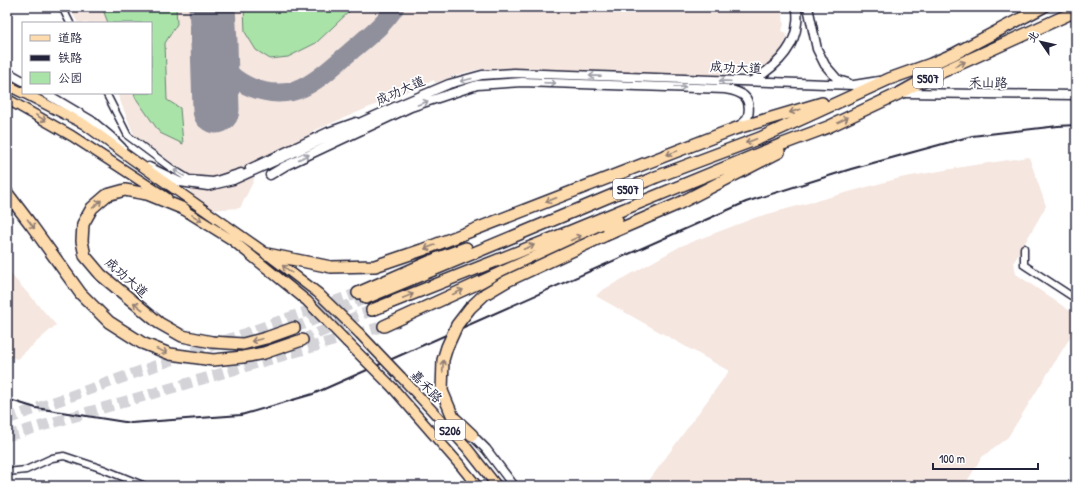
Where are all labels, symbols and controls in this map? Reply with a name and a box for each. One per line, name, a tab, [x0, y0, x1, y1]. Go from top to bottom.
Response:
legend	[22, 22, 152, 94]
north arrow	[1021, 22, 1061, 62]
text: 北	[1024, 28, 1042, 45]
text: 道路	[58, 29, 82, 46]
text: 铁路	[58, 49, 82, 66]
street label: 成功大道	[710, 57, 762, 77]
one-way arrow	[953, 60, 965, 67]
road number: S507	[913, 68, 943, 88]
text: 公园	[58, 69, 82, 86]
street label: 成功大道	[373, 71, 427, 109]
one-way arrow	[589, 72, 602, 80]
street label: 禾山路	[968, 73, 1008, 91]
one-way arrow	[460, 76, 473, 84]
one-way arrow	[719, 77, 732, 84]
one-way arrow	[543, 79, 556, 87]
one-way arrow	[673, 84, 686, 91]
one-way arrow	[416, 99, 428, 107]
one-way arrow	[789, 108, 802, 115]
one-way arrow	[35, 114, 47, 122]
one-way arrow	[836, 116, 848, 123]
one-way arrow	[746, 138, 758, 146]
one-way arrow	[667, 150, 679, 158]
one-way arrow	[298, 153, 310, 160]
one-way arrow	[173, 168, 185, 176]
road number: S507	[613, 179, 643, 199]
one-way arrow	[545, 197, 557, 205]
one-way arrow	[92, 200, 102, 209]
one-way arrow	[191, 215, 203, 223]
one-way arrow	[26, 219, 35, 230]
one-way arrow	[570, 234, 582, 241]
one-way arrow	[523, 243, 535, 251]
one-way arrow	[424, 244, 436, 252]
street label: 成功大道	[102, 253, 152, 301]
one-way arrow	[282, 265, 293, 274]
one-way arrow	[452, 288, 464, 295]
one-way arrow	[402, 291, 414, 299]
one-way arrow	[132, 302, 143, 311]
one-way arrow	[251, 337, 264, 344]
one-way arrow	[155, 347, 167, 355]
one-way arrow	[440, 360, 447, 373]
street label: 嘉禾路	[407, 366, 447, 406]
road number: S206	[435, 420, 465, 440]
scale bar	[933, 445, 1038, 471]
text: 100 m	[939, 450, 965, 467]

